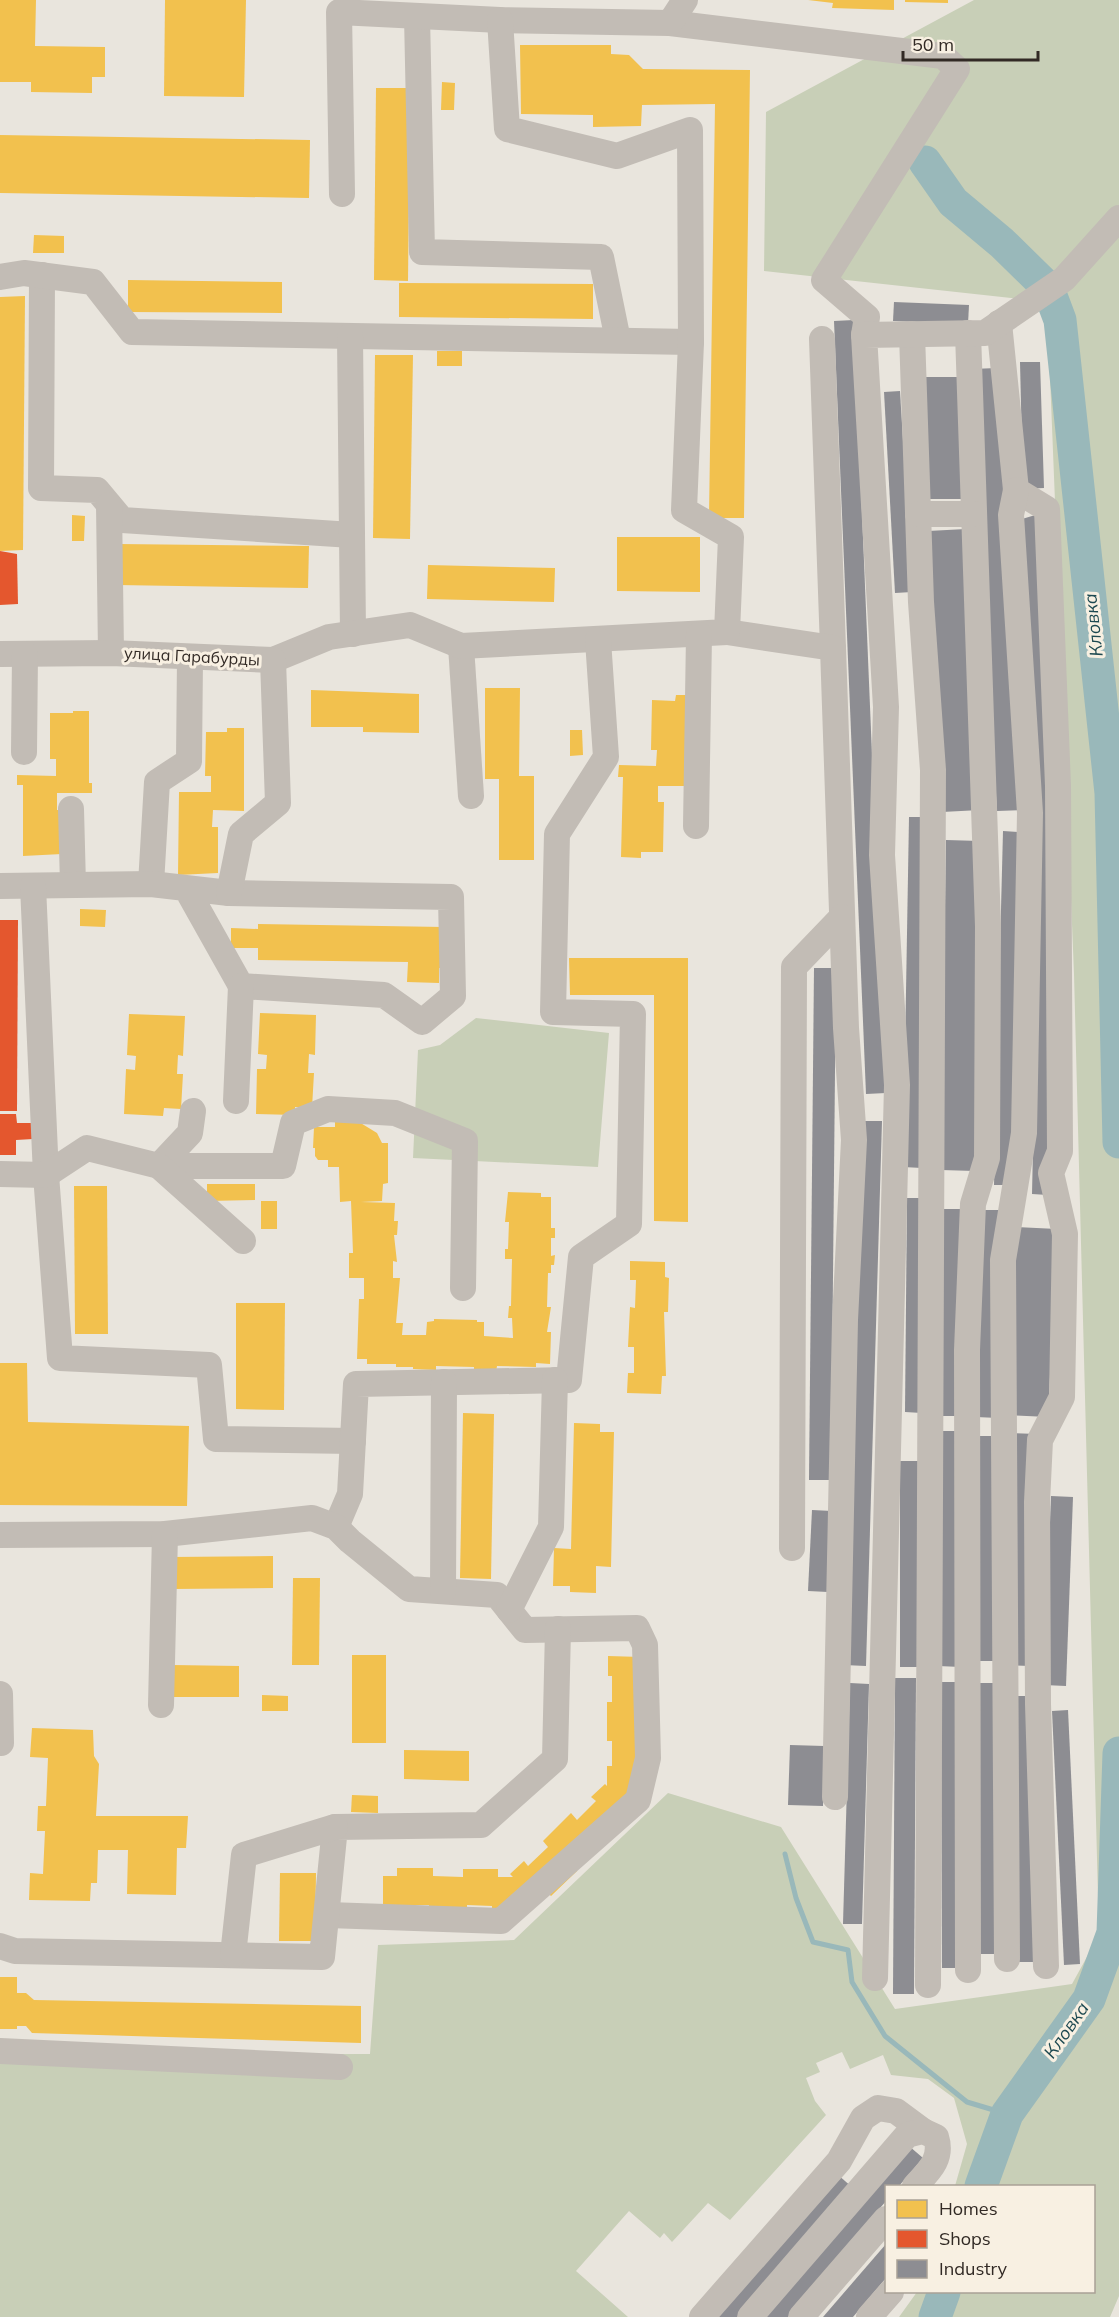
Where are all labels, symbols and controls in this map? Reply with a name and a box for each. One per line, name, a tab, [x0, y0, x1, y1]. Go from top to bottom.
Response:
scale bar	[903, 24, 1038, 62]
text: 50 m	[912, 33, 954, 56]
water label: Кловка	[1078, 592, 1108, 658]
street label: улица Гарабурды	[124, 642, 260, 670]
water label: Кловка	[1038, 1997, 1094, 2063]
legend	[885, 2185, 1095, 2293]
text: Homes	[939, 2197, 998, 2220]
text: Shops	[939, 2227, 991, 2250]
text: Industry	[939, 2257, 1008, 2280]

